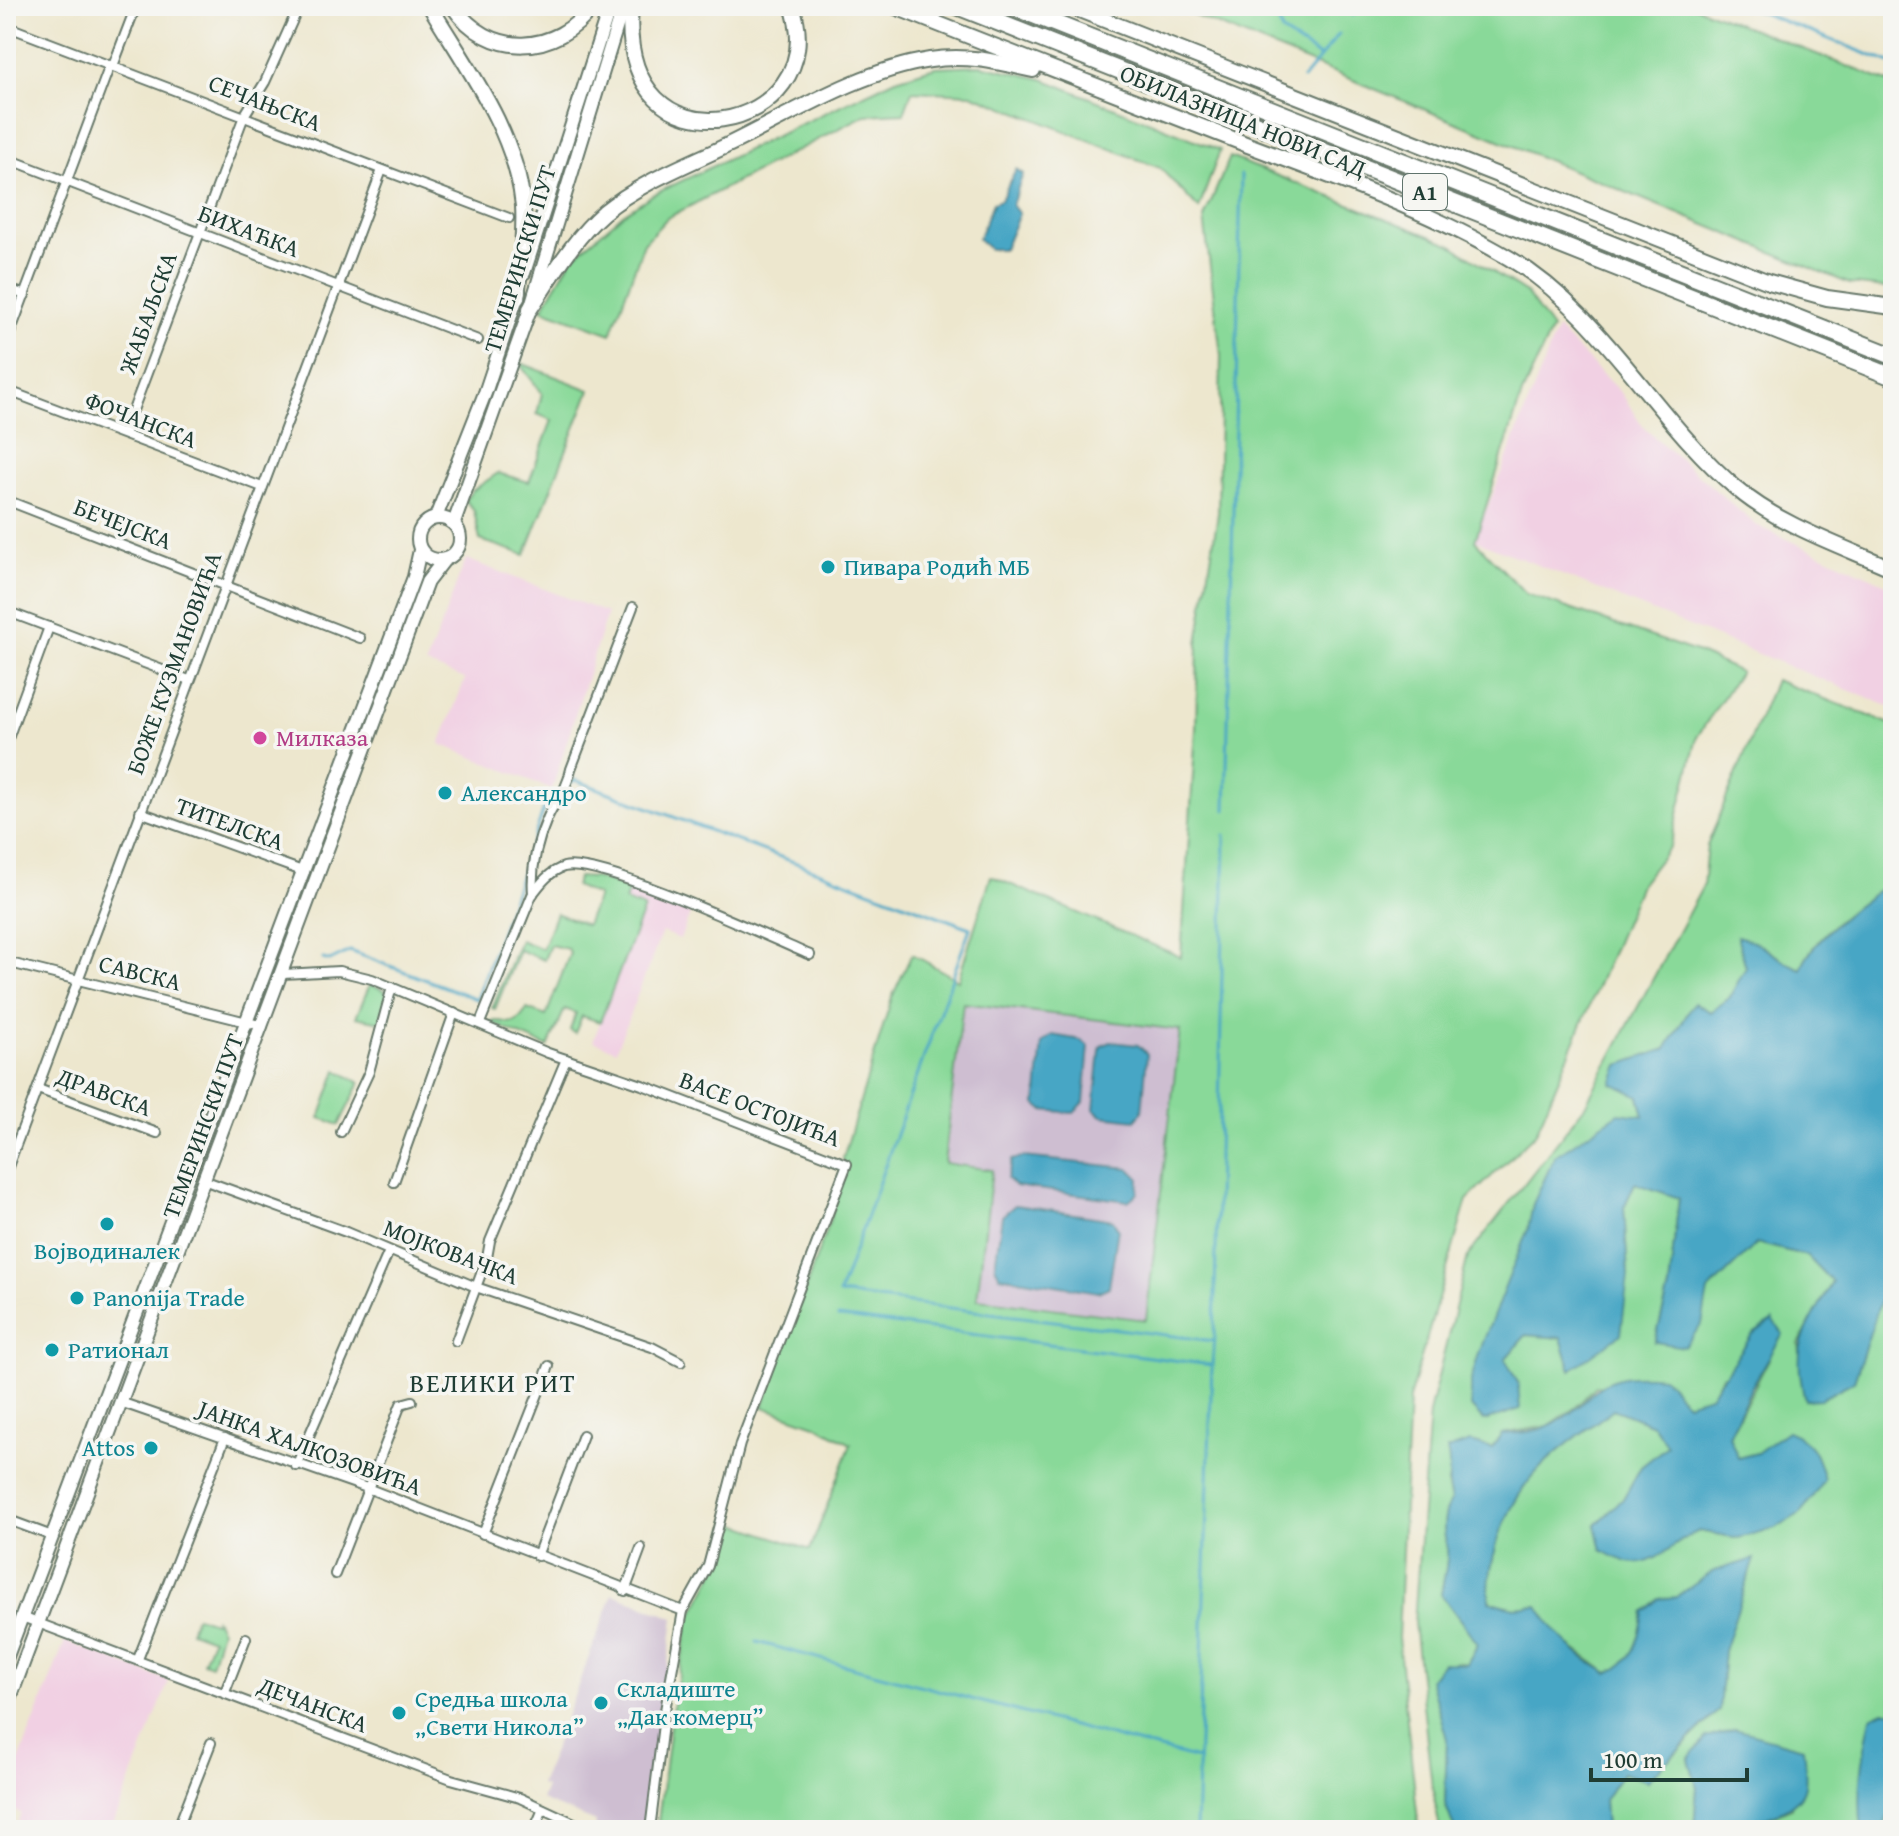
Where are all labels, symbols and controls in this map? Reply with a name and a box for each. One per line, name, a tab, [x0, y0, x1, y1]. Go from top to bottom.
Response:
street label: ОБИЛАЗНИЦА НОВИ САД	[1115, 55, 1371, 186]
street label: СЕЧАЊСКА	[204, 65, 327, 140]
street label: ТЕМЕРИНСКИ ПУТ	[474, 161, 565, 357]
road number: A1	[1403, 174, 1447, 210]
street label: БИХАЋКА	[193, 195, 305, 266]
street label: ЖАБАЉСКА	[109, 247, 186, 380]
street label: ФОЧАНСКА	[80, 382, 203, 457]
street label: БЕЧЕЈСКА	[69, 489, 178, 558]
street label: БОЖЕ КУЗМАНОВИЋА	[117, 546, 230, 779]
place label: Пивара Родић МБ	[844, 549, 1030, 584]
marker: Пивара Родић МБ	[819, 558, 837, 576]
place label: Милказа	[276, 720, 369, 755]
marker: Милказа	[251, 729, 269, 747]
place label: Александро	[461, 775, 587, 810]
marker: Александро	[436, 784, 454, 802]
street label: ТИТЕЛСКА	[171, 788, 290, 859]
street label: САВСКА	[95, 945, 185, 1000]
street label: ТЕМЕРИНСКИ ПУТ	[153, 1029, 252, 1223]
street label: ДРАВСКА	[51, 1058, 157, 1125]
street label: ВАСЕ ОСТОЈИЋА	[674, 1062, 846, 1156]
street label: МОЈКОВАЧКА	[378, 1210, 524, 1294]
marker: Војводиналек	[98, 1215, 116, 1233]
place label: Војводиналек	[34, 1233, 180, 1268]
place label: Panonija Trade	[93, 1280, 245, 1315]
marker: Panonija Trade	[68, 1289, 86, 1307]
place label: Ратионал	[68, 1332, 169, 1367]
marker: Ратионал	[43, 1341, 61, 1359]
district label: ВЕЛИКИ РИТ	[409, 1363, 577, 1402]
street label: ЈАНКА ХАЛКОЗОВИЋА	[191, 1390, 427, 1504]
place label: Attos	[82, 1430, 135, 1465]
marker: Attos	[142, 1439, 160, 1457]
street label: ДЕЧАНСКА	[252, 1667, 374, 1742]
place label: Складиште „Дак комерц”	[617, 1671, 764, 1734]
place label: Средња школа „Свети Никола”	[415, 1681, 584, 1744]
marker: Складиште „Дак комерц”	[592, 1694, 610, 1712]
marker: Средња школа „Свети Никола”	[390, 1704, 408, 1722]
scale bar	[1591, 1732, 1747, 1782]
text: 100 m	[1603, 1742, 1663, 1777]

